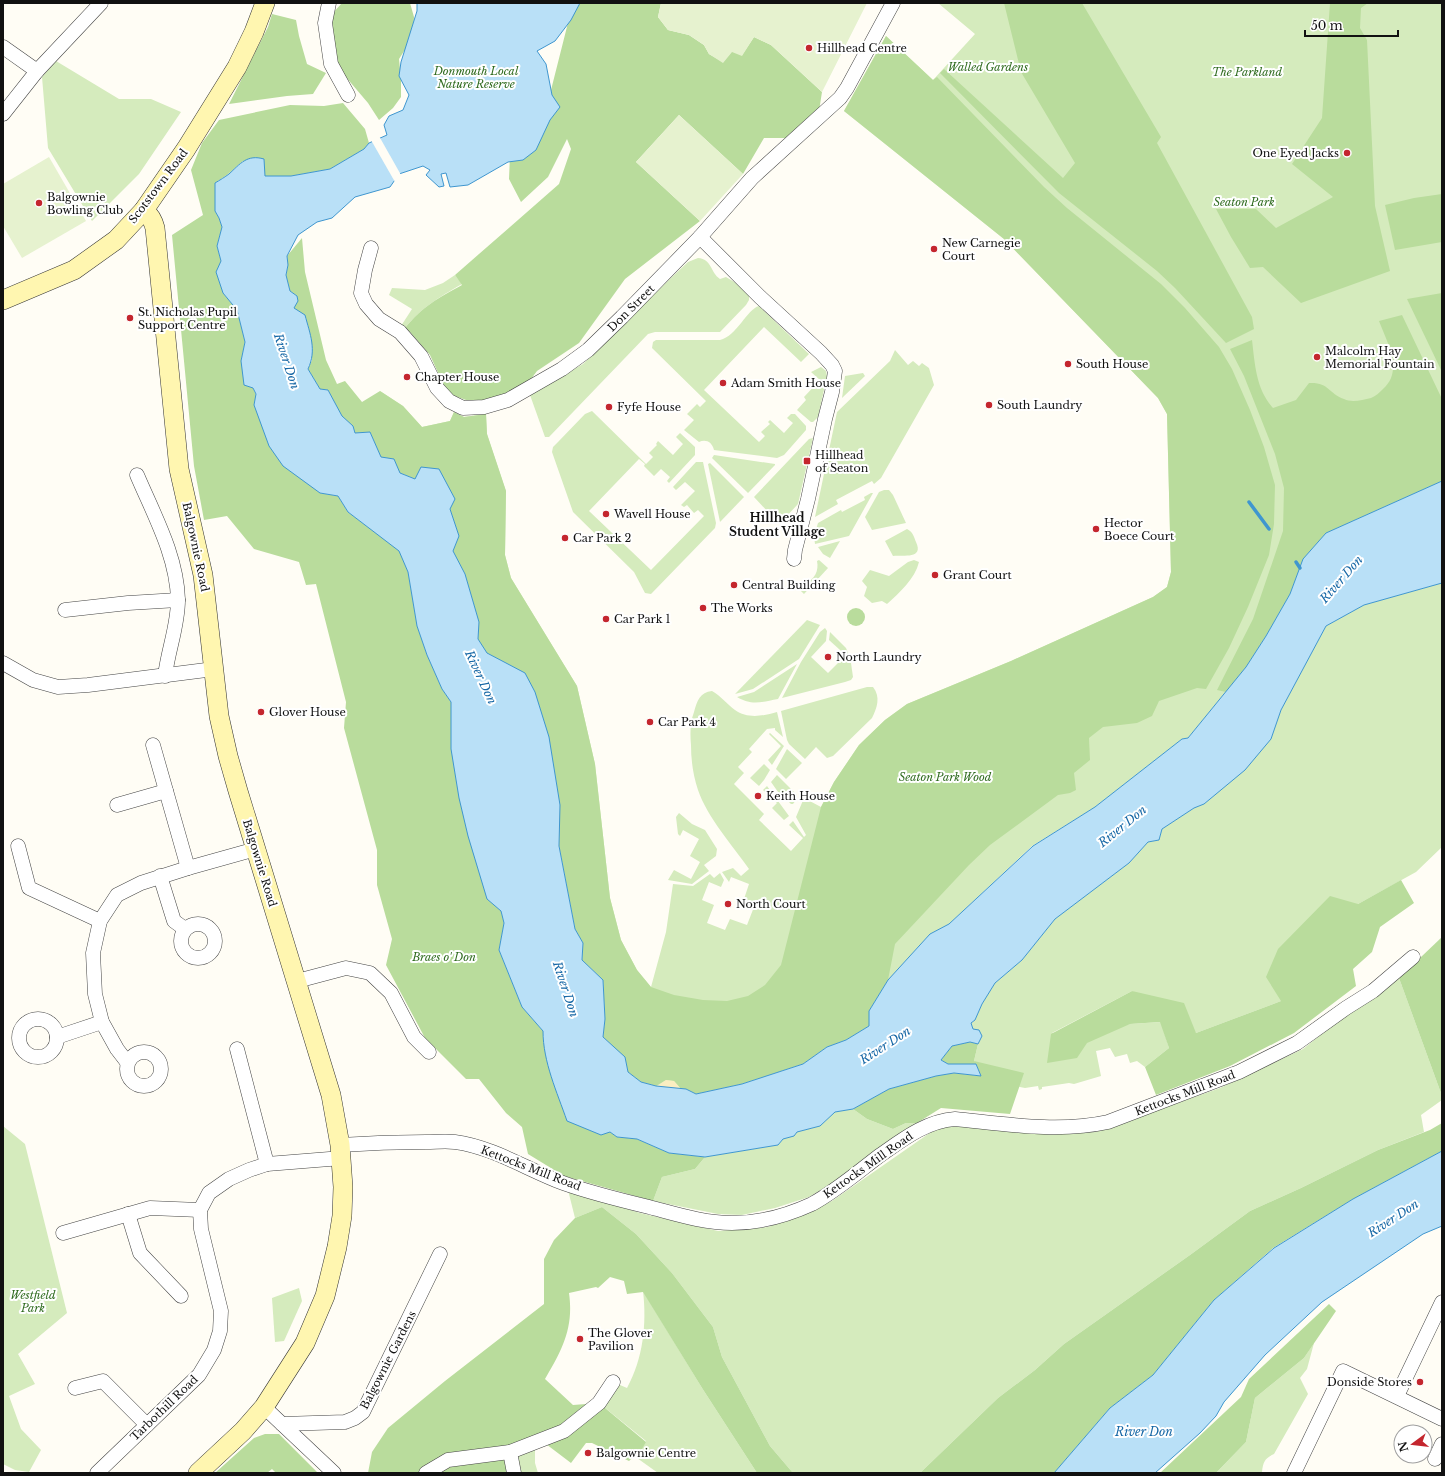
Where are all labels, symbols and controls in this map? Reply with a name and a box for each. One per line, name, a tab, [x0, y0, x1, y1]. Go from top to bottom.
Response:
scale bar	[1305, 12, 1398, 38]
text: 50 m	[1311, 18, 1343, 33]
place label: Hillhead Centre	[817, 41, 907, 55]
marker: Hillhead Centre	[804, 43, 814, 53]
park label: Walled Gardens	[948, 60, 1028, 74]
park label: Donmouth Local Nature Reserve	[433, 64, 519, 91]
park label: The Parkland	[1212, 65, 1282, 79]
street label: Scotstown Road	[125, 145, 191, 226]
place label: One Eyed Jacks	[1252, 146, 1339, 160]
marker: One Eyed Jacks	[1342, 148, 1352, 158]
place label: Balgownie Bowling Club	[47, 190, 123, 217]
park label: Seaton Park	[1213, 195, 1275, 209]
marker: Balgownie Bowling Club	[34, 198, 44, 208]
place label: New Carnegie Court	[942, 236, 1021, 263]
marker: New Carnegie Court	[929, 244, 939, 254]
street label: Don Street	[605, 281, 658, 334]
place label: St. Nicholas Pupil Support Centre	[138, 305, 237, 332]
marker: St. Nicholas Pupil Support Centre	[125, 313, 135, 323]
water label: River Don	[271, 330, 303, 391]
place label: Malcolm Hay Memorial Fountain	[1325, 344, 1435, 371]
marker: Malcolm Hay Memorial Fountain	[1312, 352, 1322, 362]
place label: South House	[1076, 357, 1148, 371]
marker: South House	[1063, 359, 1073, 369]
place label: Chapter House	[415, 370, 499, 384]
marker: Chapter House	[402, 372, 412, 382]
place label: Adam Smith House	[730, 376, 841, 390]
marker: Adam Smith House	[718, 378, 728, 388]
place label: South Laundry	[997, 398, 1082, 412]
place label: Fyfe House	[617, 400, 681, 414]
marker: South Laundry	[984, 400, 994, 410]
marker: Fyfe House	[604, 402, 614, 412]
place label: Hillhead of Seaton	[815, 448, 869, 475]
marker: Hillhead of Seaton	[802, 456, 812, 466]
street label: Balgownie Road	[180, 501, 212, 594]
place label: Wavell House	[613, 507, 691, 521]
marker: Wavell House	[601, 509, 611, 519]
district label: Hillhead Student Village	[729, 510, 825, 539]
place label: Hector Boece Court	[1104, 516, 1175, 543]
marker: Hector Boece Court	[1091, 524, 1101, 534]
place label: Car Park 2	[573, 531, 632, 545]
marker: Car Park 2	[560, 533, 570, 543]
water label: River Don	[1316, 552, 1366, 606]
place label: Grant Court	[943, 568, 1012, 582]
marker: Grant Court	[930, 570, 940, 580]
place label: Central Building	[742, 578, 836, 592]
marker: Central Building	[729, 580, 739, 590]
place label: The Works	[711, 601, 773, 615]
marker: The Works	[698, 603, 708, 613]
place label: Car Park 1	[614, 612, 671, 626]
marker: Car Park 1	[601, 614, 611, 624]
water label: River Don	[462, 647, 500, 707]
place label: North Laundry	[836, 650, 922, 664]
marker: North Laundry	[823, 652, 833, 662]
place label: Glover House	[269, 705, 346, 719]
marker: Glover House	[256, 707, 266, 717]
place label: Car Park 4	[658, 715, 716, 729]
marker: Car Park 4	[645, 717, 655, 727]
park label: Seaton Park Wood	[899, 770, 992, 784]
place label: Keith House	[766, 789, 835, 803]
marker: Keith House	[753, 791, 763, 801]
water label: River Don	[1094, 802, 1150, 851]
street label: Balgownie Road	[240, 817, 280, 909]
place label: North Court	[736, 897, 807, 911]
marker: North Court	[723, 899, 733, 909]
park label: Braes o' Don	[411, 950, 476, 964]
water label: River Don	[550, 958, 582, 1019]
water label: River Don	[856, 1023, 914, 1068]
street label: Kettocks Mill Road	[1133, 1067, 1238, 1119]
street label: Kettocks Mill Road	[820, 1128, 916, 1201]
street label: Kettocks Mill Road	[479, 1142, 584, 1194]
water label: River Don	[1364, 1196, 1422, 1241]
park label: Westfield Park	[10, 1288, 56, 1315]
street label: Balgownie Gardens	[357, 1308, 419, 1412]
place label: The Glover Pavilion	[588, 1326, 653, 1353]
marker: The Glover Pavilion	[575, 1334, 585, 1344]
street label: Tarbothill Road	[127, 1372, 201, 1444]
place label: Donside Stores	[1327, 1375, 1412, 1389]
marker: Donside Stores	[1415, 1377, 1425, 1387]
water label: River Don	[1114, 1424, 1173, 1439]
north arrow	[1393, 1424, 1433, 1464]
text: N	[1395, 1439, 1411, 1453]
place label: Balgownie Centre	[596, 1446, 696, 1460]
marker: Balgownie Centre	[583, 1448, 593, 1458]

